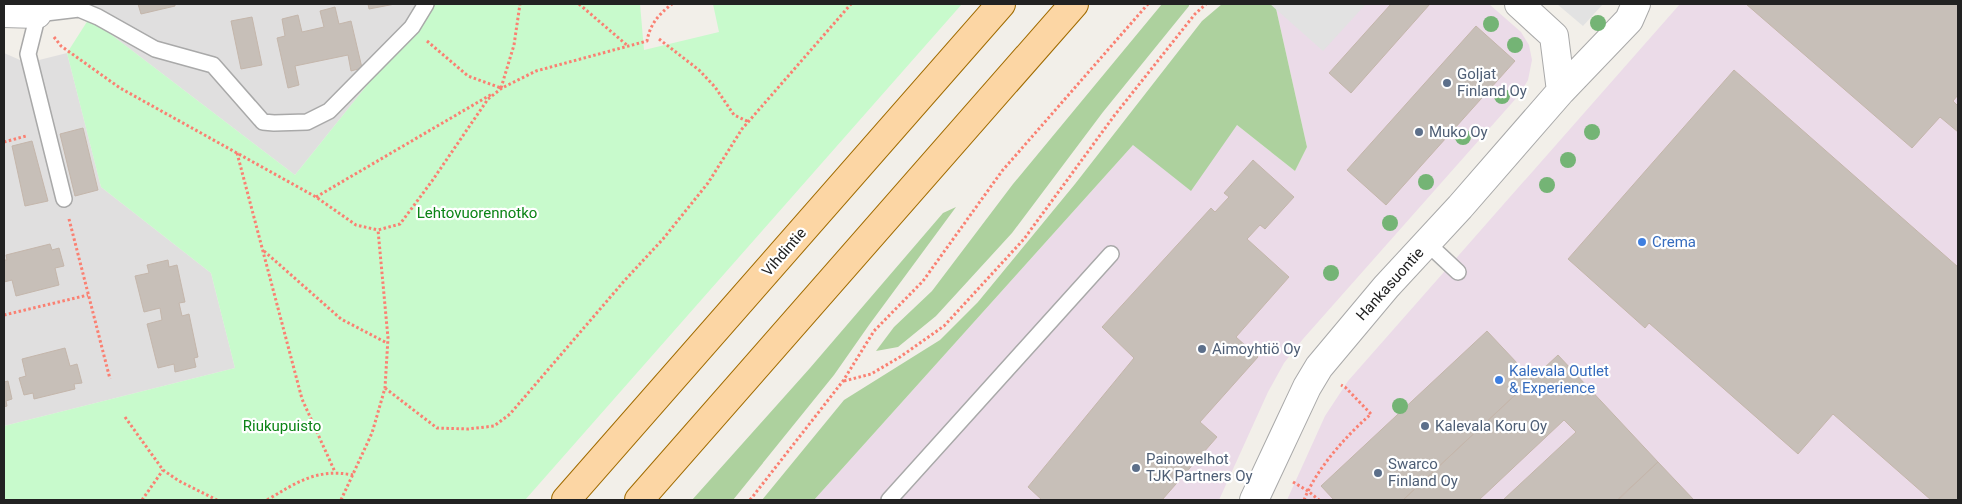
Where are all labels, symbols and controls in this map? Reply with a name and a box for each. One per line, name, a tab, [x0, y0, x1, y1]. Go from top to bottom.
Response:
place label: Goljat Finland Oy	[1457, 65, 1527, 100]
marker: Goljat Finland Oy	[1441, 77, 1453, 89]
place label: Muko Oy	[1429, 123, 1488, 141]
marker: Muko Oy	[1413, 126, 1425, 138]
park label: Lehtovuorennotko	[417, 204, 537, 222]
street label: Vihdintie	[758, 224, 810, 280]
place label: Crema	[1652, 233, 1696, 251]
marker: Crema	[1636, 236, 1648, 248]
street label: Hankasuontie	[1352, 244, 1428, 324]
place label: Aimoyhtiö Oy	[1212, 340, 1301, 358]
marker: Aimoyhtiö Oy	[1196, 343, 1208, 355]
place label: Kalevala Outlet & Experience	[1509, 362, 1609, 397]
marker: Kalevala Outlet & Experience	[1493, 374, 1505, 386]
park label: Riukupuisto	[243, 417, 321, 435]
place label: Kalevala Koru Oy	[1435, 417, 1547, 435]
marker: Kalevala Koru Oy	[1419, 420, 1431, 432]
place label: Painowelhot TJK Partners Oy	[1146, 450, 1253, 485]
place label: Swarco Finland Oy	[1388, 455, 1458, 490]
marker: Painowelhot TJK Partners Oy	[1130, 462, 1142, 474]
marker: Swarco Finland Oy	[1372, 467, 1384, 479]

